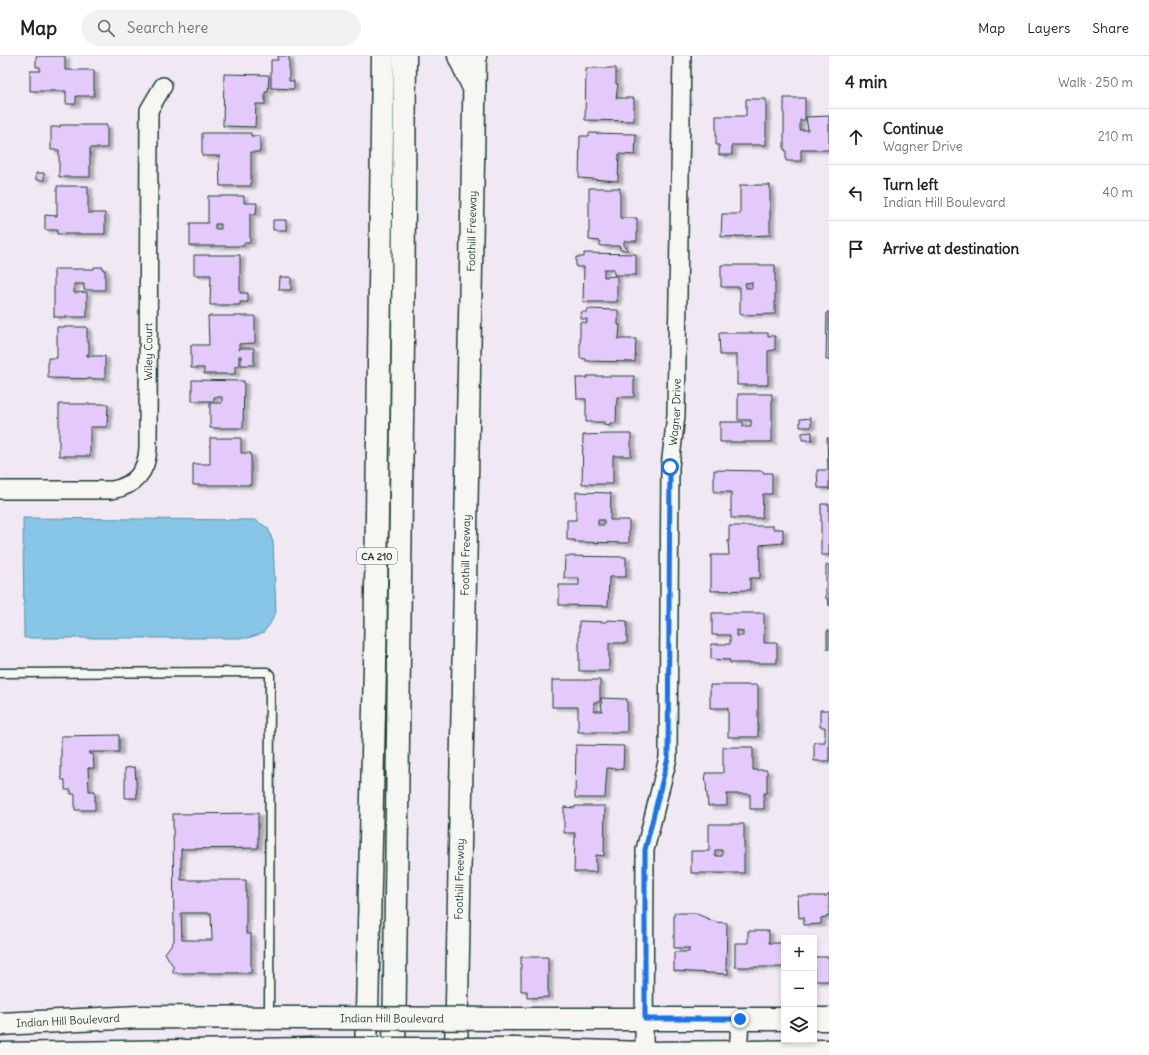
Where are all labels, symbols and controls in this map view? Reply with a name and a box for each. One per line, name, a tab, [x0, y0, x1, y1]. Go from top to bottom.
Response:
search box	[81, 10, 361, 46]
text: Map	[20, 16, 57, 40]
icon: search	[95, 17, 117, 39]
text: Search here	[127, 18, 208, 37]
text: Map	[978, 19, 1005, 37]
text: Layers	[1027, 19, 1070, 37]
text: Share	[1092, 19, 1129, 37]
text: 4 min	[845, 71, 887, 93]
text: Walk · 250 m	[1058, 74, 1133, 91]
text: Continue	[883, 119, 944, 138]
icon: ahead	[845, 126, 867, 148]
text: 210 m	[1098, 128, 1133, 145]
text: Wagner Drive	[883, 138, 963, 155]
text: Turn left	[883, 175, 938, 194]
icon: left	[845, 182, 867, 204]
text: 40 m	[1102, 184, 1133, 201]
street label: Foothill Freeway	[464, 190, 479, 272]
text: Indian Hill Boulevard	[883, 194, 1006, 211]
icon: arrive	[845, 238, 867, 260]
text: Arrive at destination	[883, 239, 1019, 258]
street label: Wiley Court	[141, 322, 155, 380]
street label: Wagner Drive	[665, 378, 684, 447]
route start	[661, 458, 679, 476]
street label: Foothill Freeway	[458, 514, 473, 596]
road number: CA 210	[357, 548, 397, 564]
street label: Foothill Freeway	[452, 838, 467, 920]
map controls	[781, 935, 817, 1043]
button: +	[781, 935, 817, 971]
button: −	[781, 971, 817, 1007]
button: layers	[781, 1007, 817, 1043]
route end	[731, 1010, 749, 1028]
street label: Indian Hill Boulevard	[16, 1011, 121, 1030]
street label: Indian Hill Boulevard	[340, 1011, 445, 1026]

